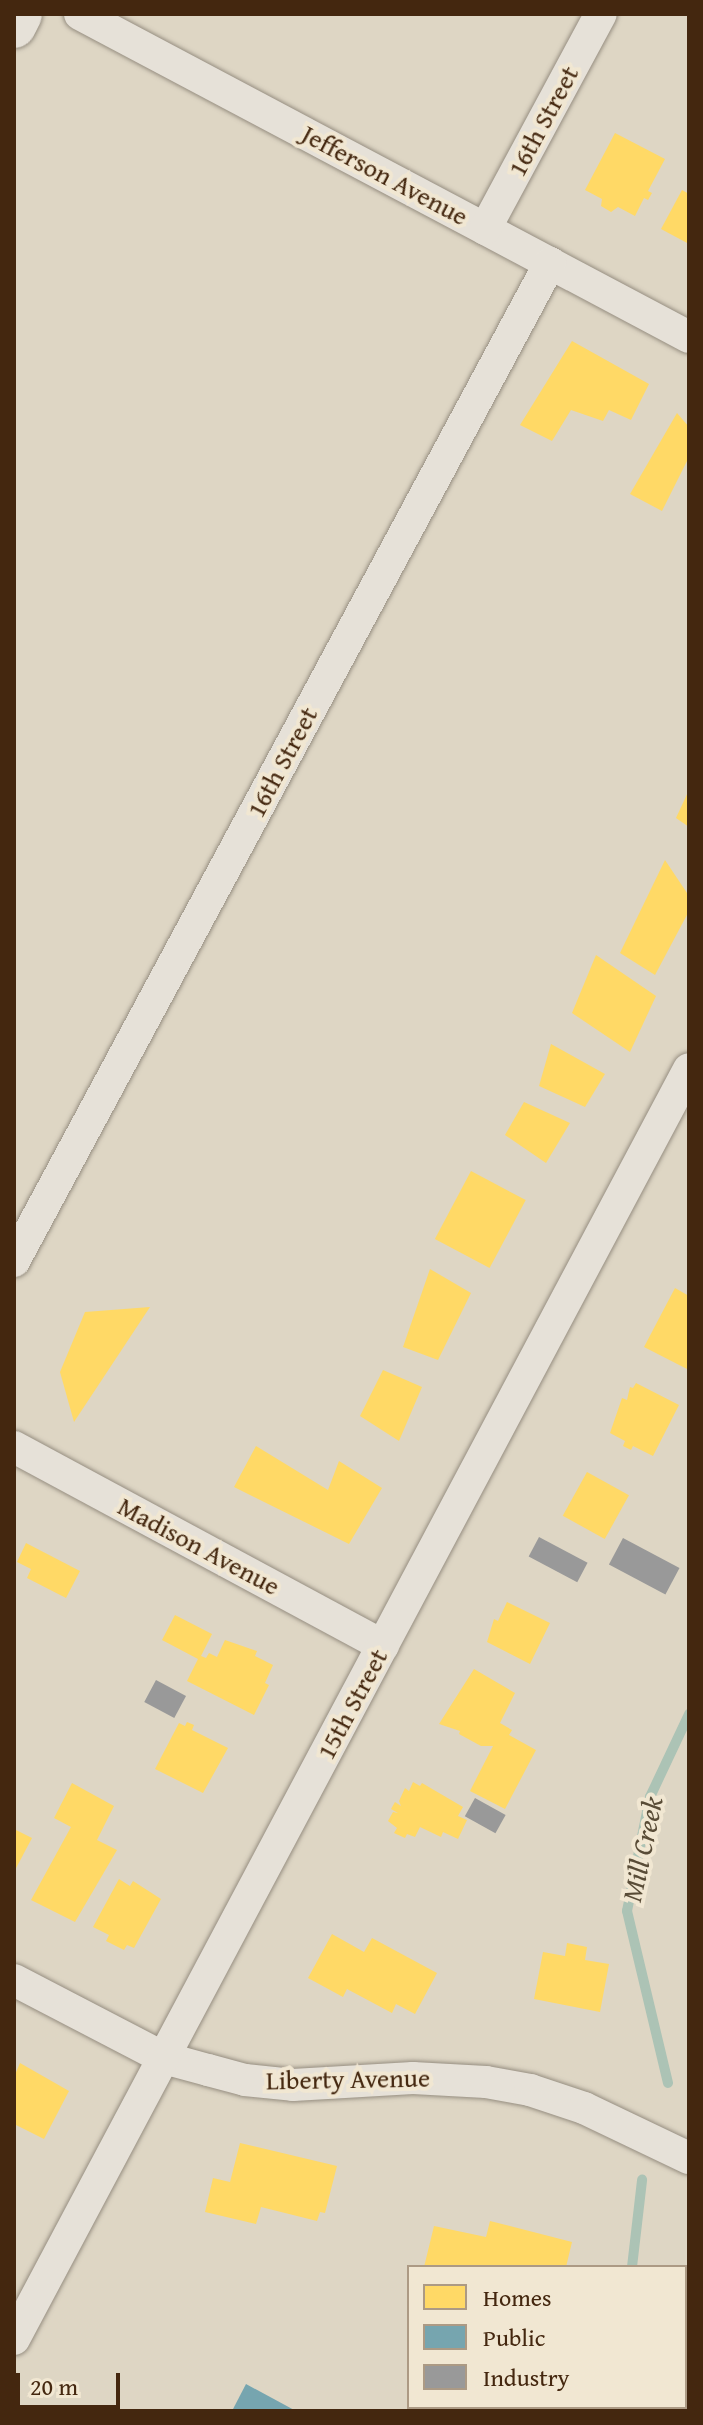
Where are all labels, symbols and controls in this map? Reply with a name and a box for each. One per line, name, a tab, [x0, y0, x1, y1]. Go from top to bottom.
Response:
street label: 16th Street	[501, 61, 585, 181]
street label: Jefferson Avenue	[297, 118, 473, 232]
street label: 16th Street	[240, 702, 324, 822]
street label: Madison Avenue	[113, 1490, 285, 1602]
street label: 15th Street	[310, 1644, 394, 1764]
water label: Mill Creek	[614, 1793, 670, 1905]
street label: Liberty Avenue	[266, 2062, 430, 2096]
legend	[407, 2265, 687, 2409]
text: Homes	[483, 2280, 552, 2315]
text: Public	[483, 2320, 545, 2355]
scale bar	[20, 2357, 124, 2407]
text: Industry	[483, 2360, 570, 2395]
text: 20 m	[30, 2369, 78, 2404]

